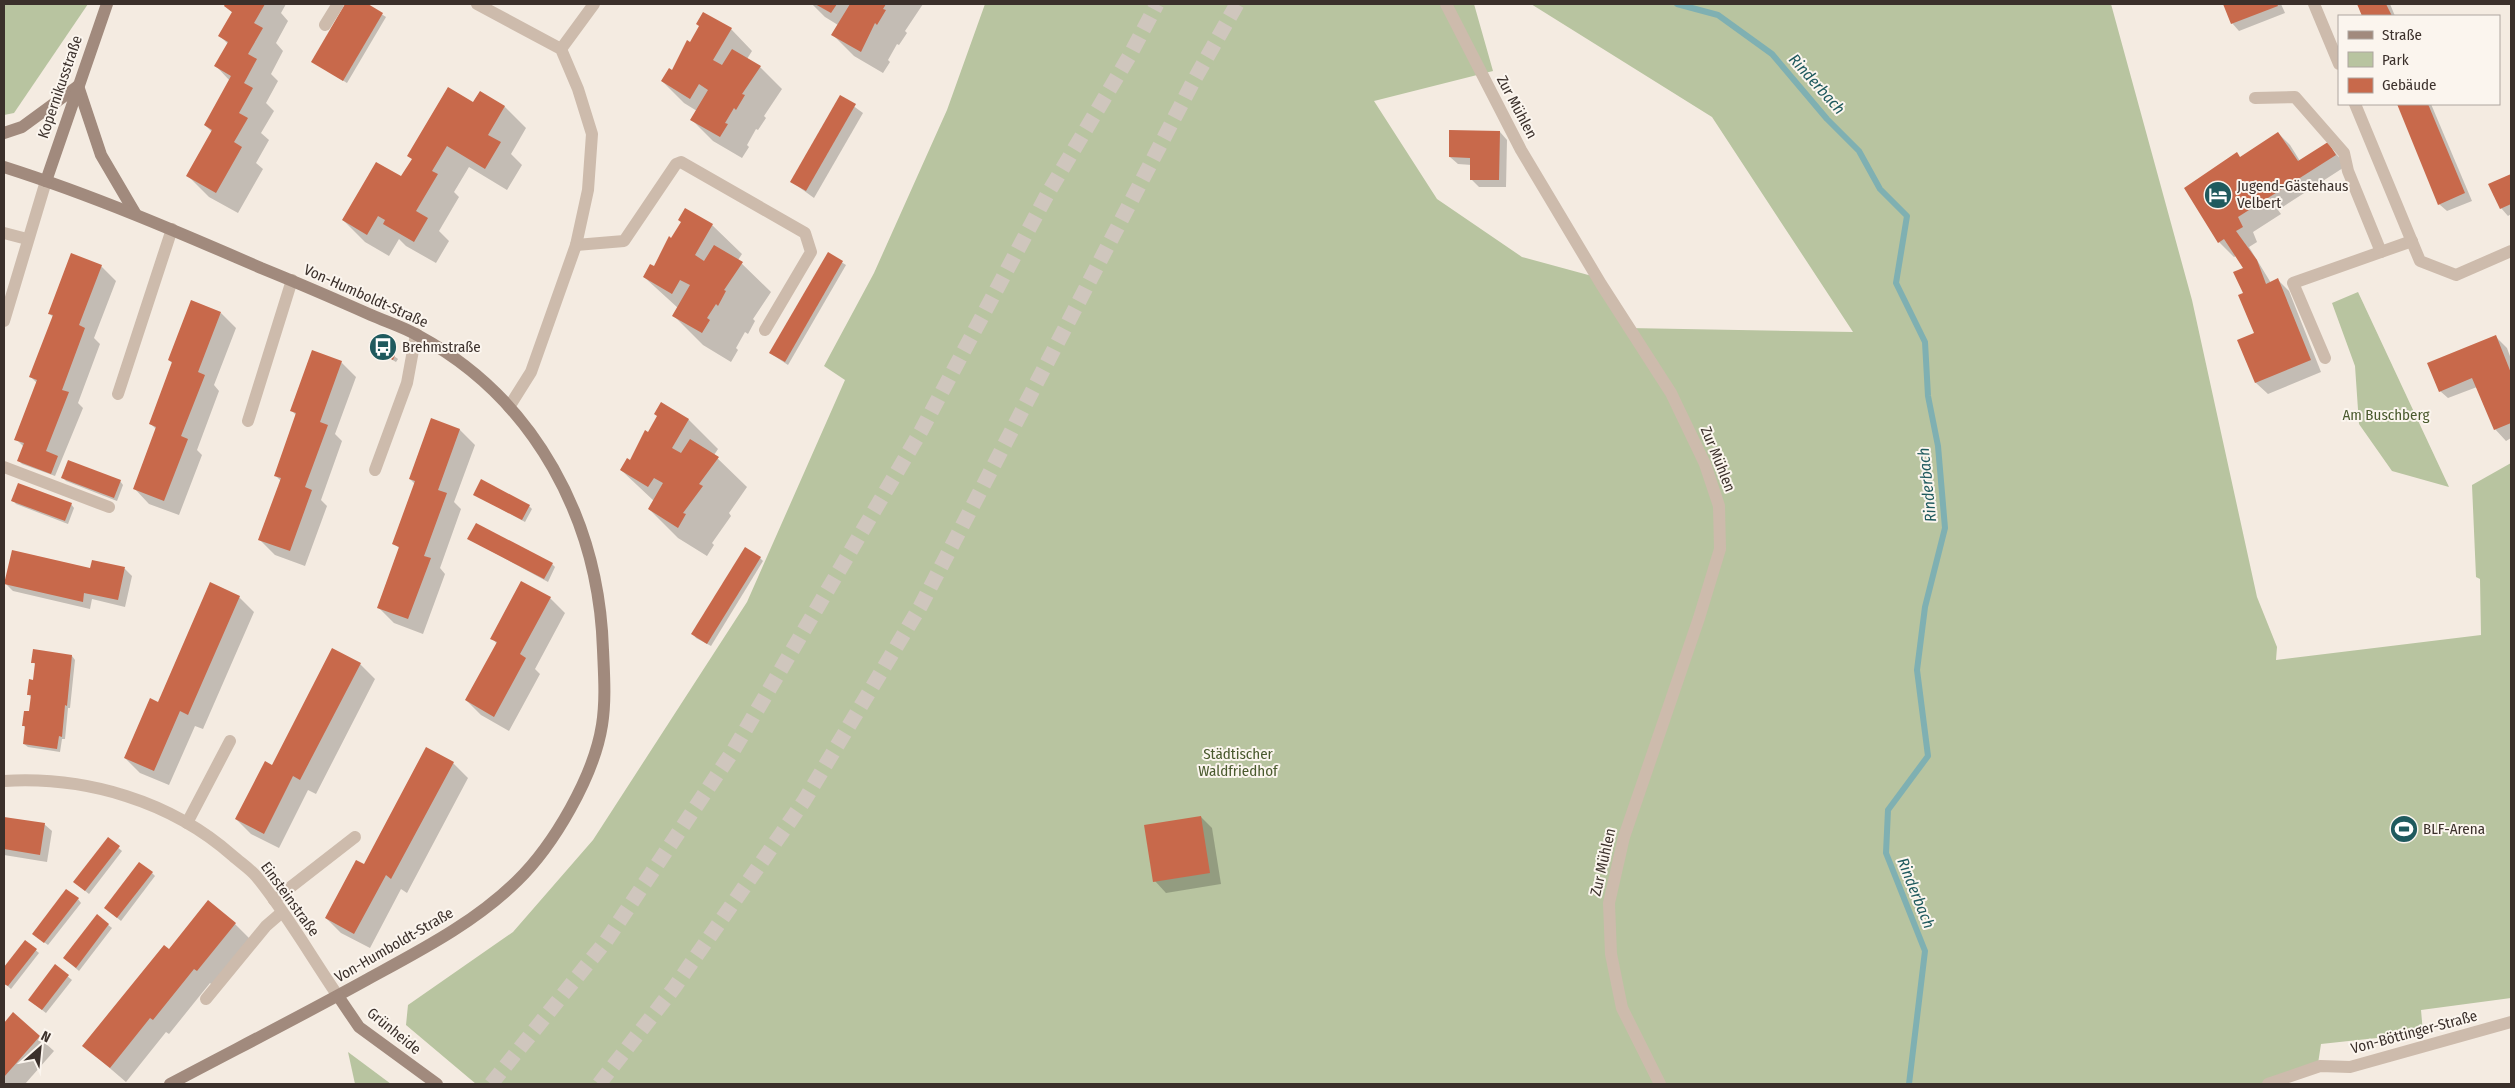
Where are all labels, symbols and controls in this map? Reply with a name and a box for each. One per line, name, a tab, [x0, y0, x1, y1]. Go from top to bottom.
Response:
legend	[2338, 15, 2500, 105]
text: Straße	[2382, 26, 2422, 44]
street label: Kopernikusstraße	[34, 33, 86, 141]
water label: Rinderbach	[1785, 50, 1849, 118]
text: Park	[2382, 51, 2409, 69]
street label: Zur Mühlen	[1493, 72, 1541, 142]
text: Gebäude	[2382, 76, 2437, 94]
place label: Jugend-Gästehaus Velbert	[2237, 177, 2348, 212]
hotel icon: Jugend-Gästehaus Velbert	[2203, 180, 2233, 210]
street label: Von-Humboldt-Straße	[301, 261, 431, 331]
bus stop icon: Brehmstraße	[368, 332, 398, 362]
place label: Brehmstraße	[402, 338, 481, 356]
park label: Am Buschberg	[2342, 406, 2430, 424]
street label: Zur Mühlen	[1697, 424, 1739, 494]
water label: Rinderbach	[1914, 447, 1940, 523]
park label: Städtischer Waldfriedhof	[1198, 745, 1279, 780]
sports icon: BLF-Arena	[2389, 814, 2419, 844]
place label: BLF-Arena	[2423, 820, 2485, 838]
street label: Zur Mühlen	[1586, 826, 1620, 898]
water label: Rinderbach	[1893, 855, 1939, 931]
street label: Einsteinstraße	[257, 858, 323, 940]
street label: Von-Humboldt-Straße	[331, 904, 457, 986]
street label: Grünheide	[363, 1004, 425, 1058]
street label: Von-Böttinger-Straße	[2349, 1006, 2479, 1058]
north arrow	[15, 1023, 65, 1073]
text: N	[38, 1027, 53, 1046]

